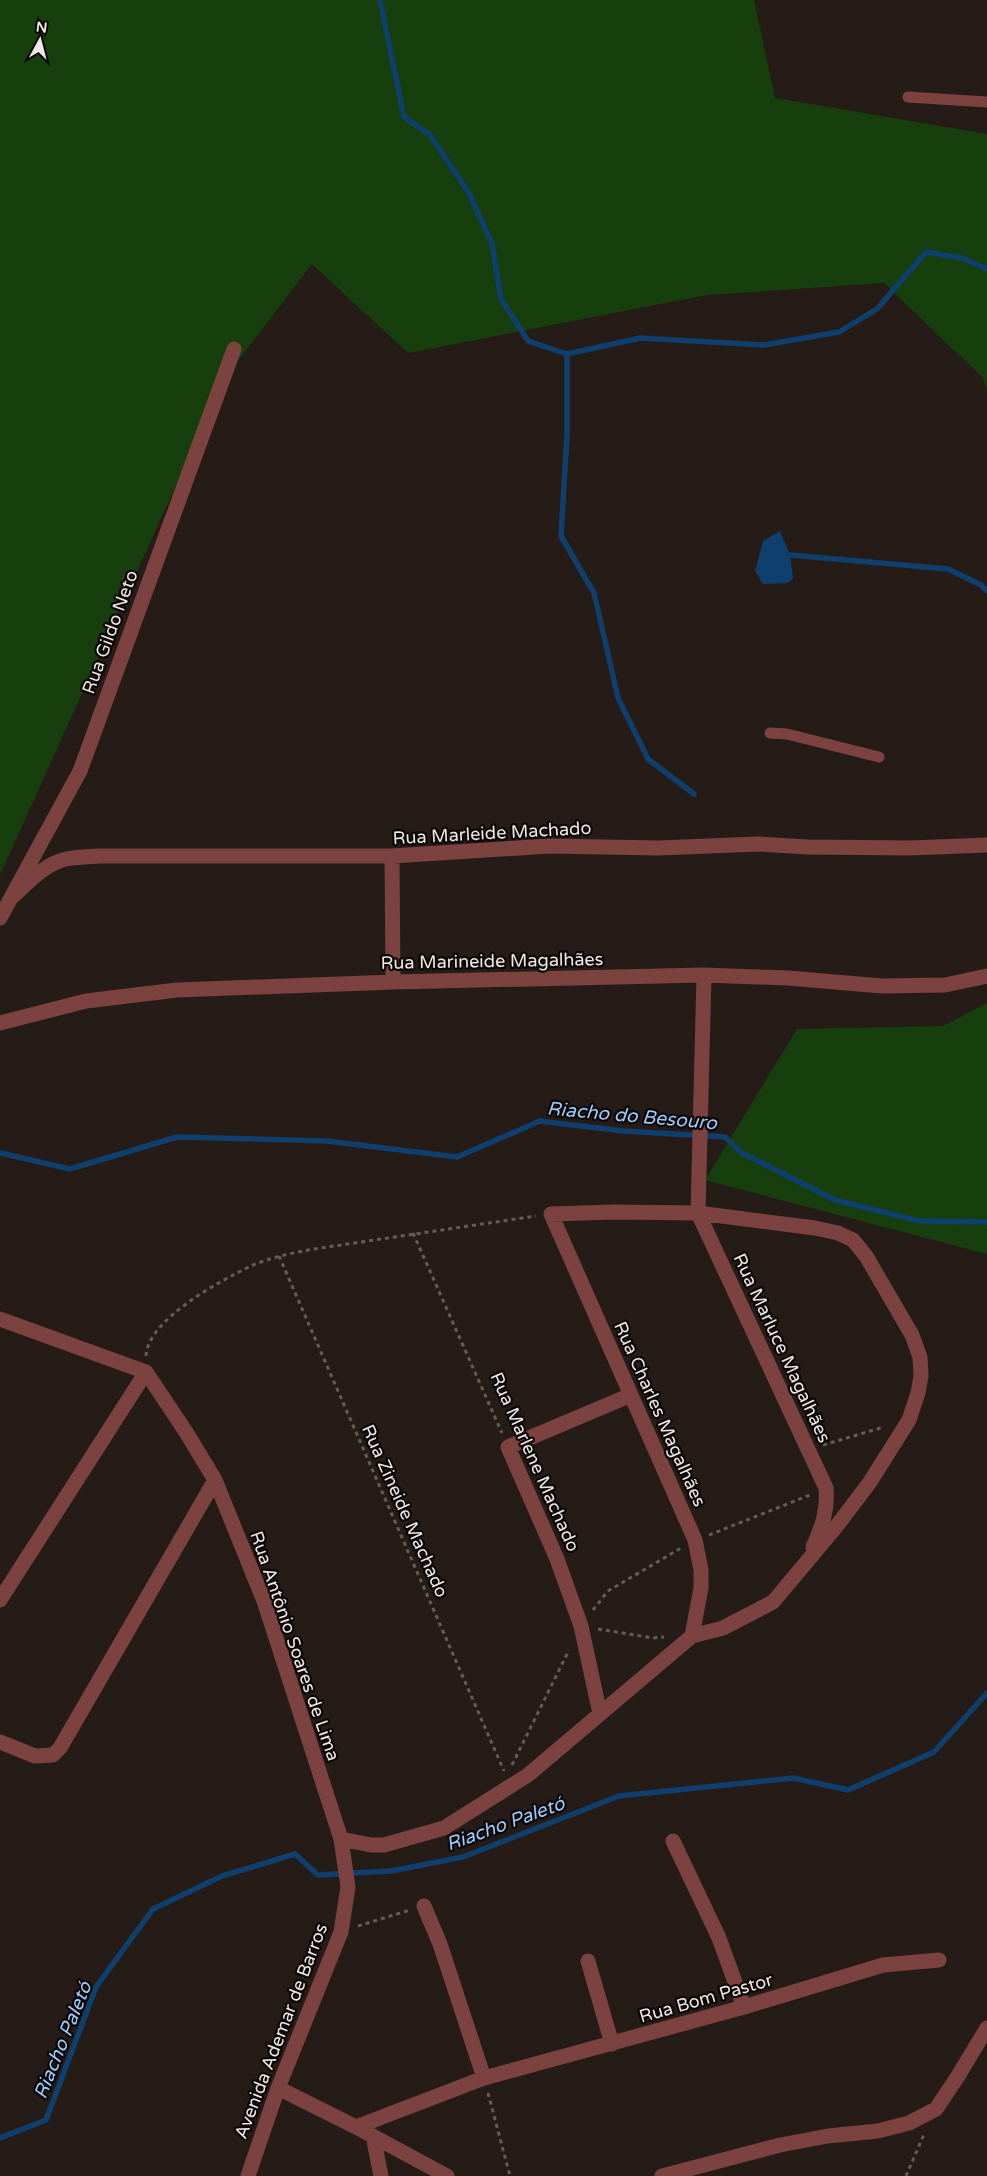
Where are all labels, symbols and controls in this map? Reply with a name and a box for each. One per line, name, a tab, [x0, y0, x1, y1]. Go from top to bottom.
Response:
north arrow	[15, 15, 65, 65]
text: N	[35, 18, 48, 37]
street label: Rua Gildo Neto	[77, 567, 143, 697]
street label: Rua Marleide Machado	[392, 817, 592, 849]
street label: Rua Marineide Magalhães	[380, 948, 604, 974]
water label: Riacho do Besouro	[546, 1098, 719, 1134]
street label: Rua Marluce Magalhães	[728, 1250, 836, 1446]
street label: Rua Charles Magalhães	[609, 1318, 711, 1510]
street label: Rua Marlene Machado	[486, 1369, 585, 1555]
street label: Rua Zineide Machado	[357, 1421, 453, 1601]
street label: Rua Antônio Soares de Lima	[245, 1528, 345, 1764]
water label: Riacho Paletó	[443, 1792, 569, 1856]
street label: Avenida Ademar de Barros	[230, 1920, 332, 2142]
street label: Rua Bom Pastor	[637, 1968, 775, 2028]
water label: Riacho Paletó	[29, 1977, 97, 2102]

